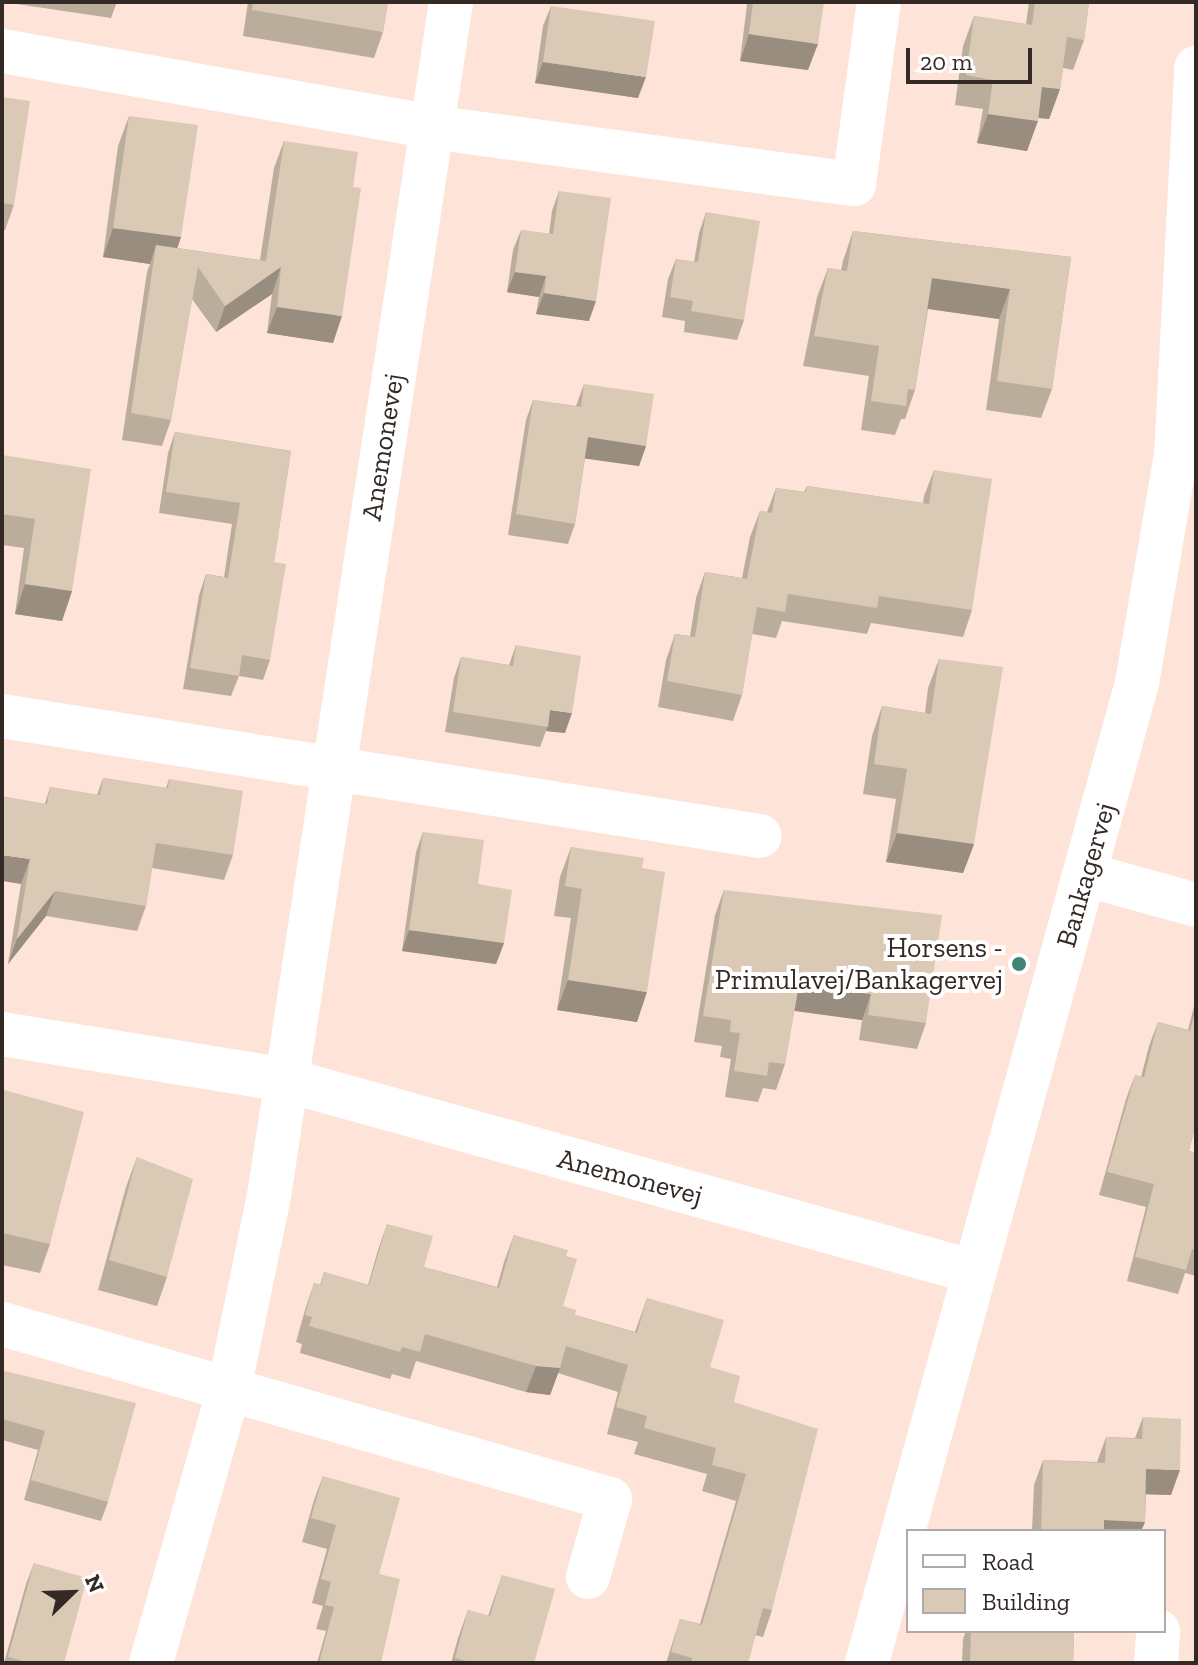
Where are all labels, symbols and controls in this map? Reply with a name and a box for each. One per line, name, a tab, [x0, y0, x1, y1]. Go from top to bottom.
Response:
scale bar	[910, 32, 1036, 82]
text: 20 m	[920, 47, 972, 76]
street label: Anemonevej	[355, 371, 411, 523]
street label: Bankagervej	[1049, 799, 1123, 951]
place label: Horsens - Primulavej/Bankagervej	[715, 931, 1003, 997]
marker: Horsens - Primulavej/Bankagervej	[1010, 955, 1028, 973]
street label: Anemonevej	[554, 1142, 706, 1212]
legend	[906, 1529, 1166, 1633]
text: Road	[982, 1547, 1034, 1576]
north arrow	[32, 1553, 112, 1633]
text: N	[79, 1570, 110, 1596]
text: Building	[982, 1587, 1070, 1616]

